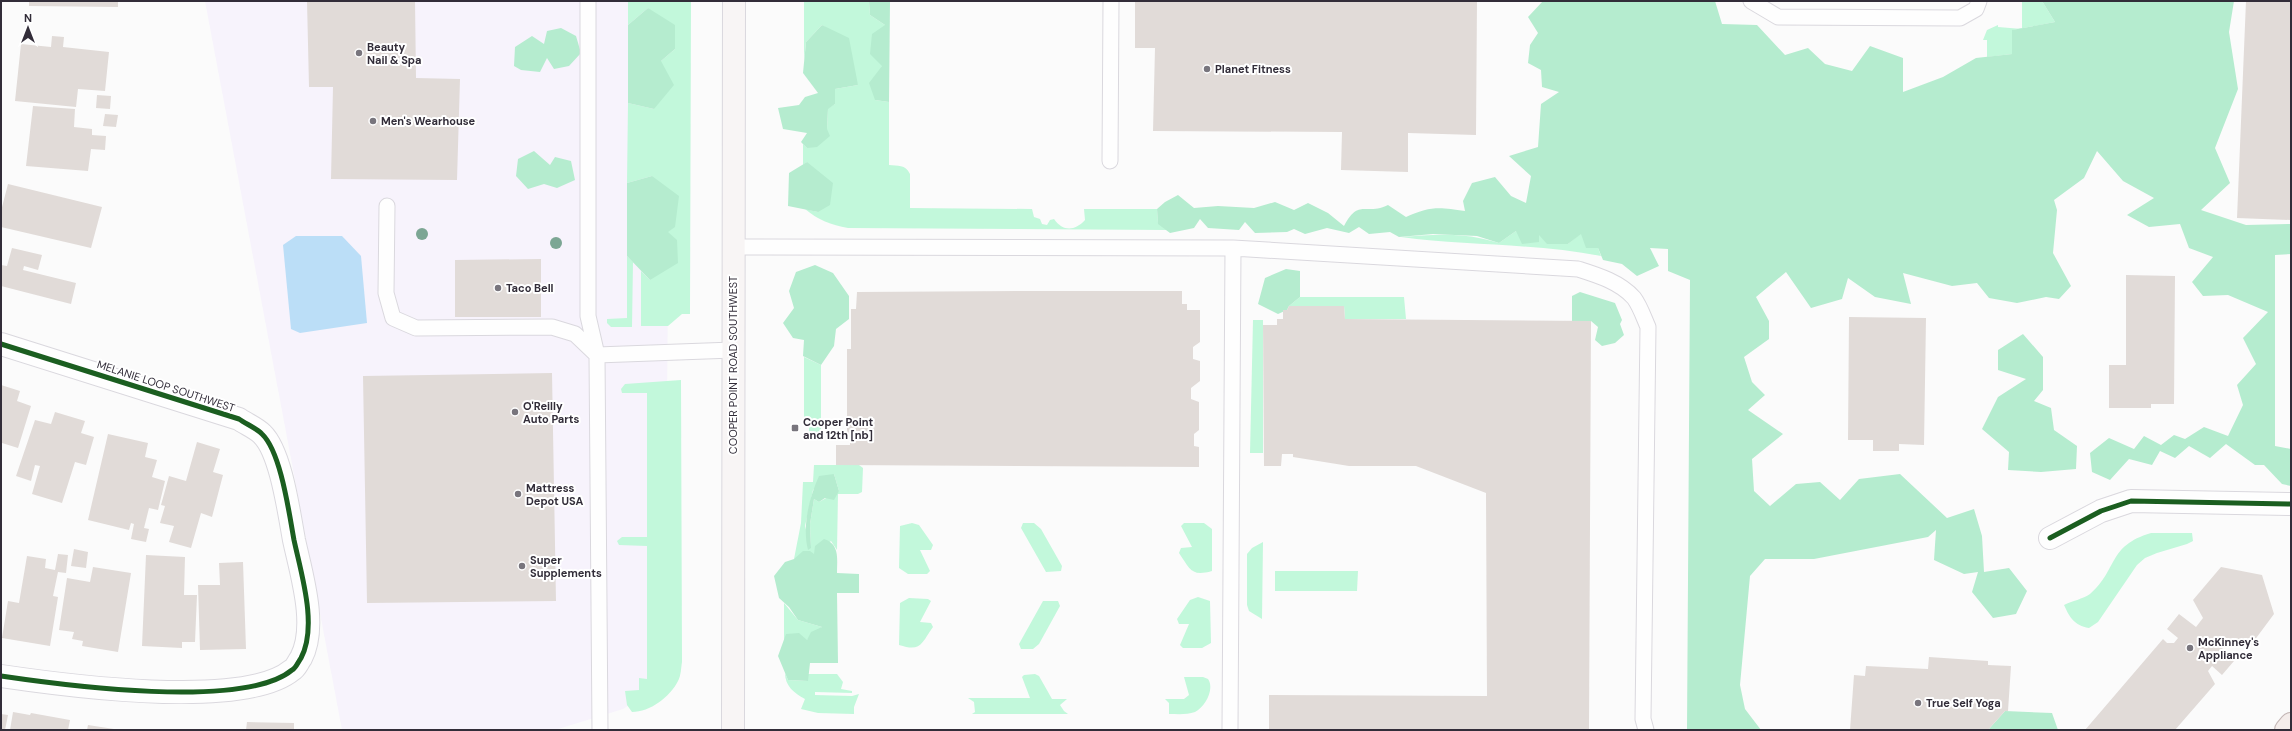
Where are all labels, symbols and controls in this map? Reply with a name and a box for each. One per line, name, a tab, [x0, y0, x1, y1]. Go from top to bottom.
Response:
north arrow	[8, 8, 48, 48]
text: N	[24, 11, 32, 25]
place label: Beauty Nail & Spa	[367, 40, 421, 67]
marker: Beauty Nail & Spa	[354, 48, 364, 58]
place label: Planet Fitness	[1215, 62, 1291, 76]
marker: Planet Fitness	[1202, 64, 1212, 74]
place label: Men's Wearhouse	[381, 114, 476, 128]
marker: Men's Wearhouse	[368, 116, 378, 126]
street label: COOPER POINT ROAD SOUTHWEST	[726, 276, 740, 454]
place label: Taco Bell	[506, 281, 554, 295]
marker: Taco Bell	[493, 283, 503, 293]
street label: MELANIE LOOP SOUTHWEST	[95, 357, 237, 415]
place label: O'Reilly Auto Parts	[523, 399, 579, 426]
marker: O'Reilly Auto Parts	[510, 407, 520, 417]
place label: Cooper Point and 12th [nb]	[803, 415, 873, 442]
marker: Cooper Point and 12th [nb]	[790, 423, 800, 433]
place label: Mattress Depot USA	[526, 481, 584, 508]
marker: Mattress Depot USA	[513, 489, 523, 499]
place label: Super Supplements	[530, 553, 602, 580]
marker: Super Supplements	[517, 561, 527, 571]
place label: McKinney's Appliance	[2198, 635, 2259, 662]
marker: McKinney's Appliance	[2185, 643, 2195, 653]
place label: True Self Yoga	[1926, 696, 2001, 710]
marker: True Self Yoga	[1913, 698, 1923, 708]

